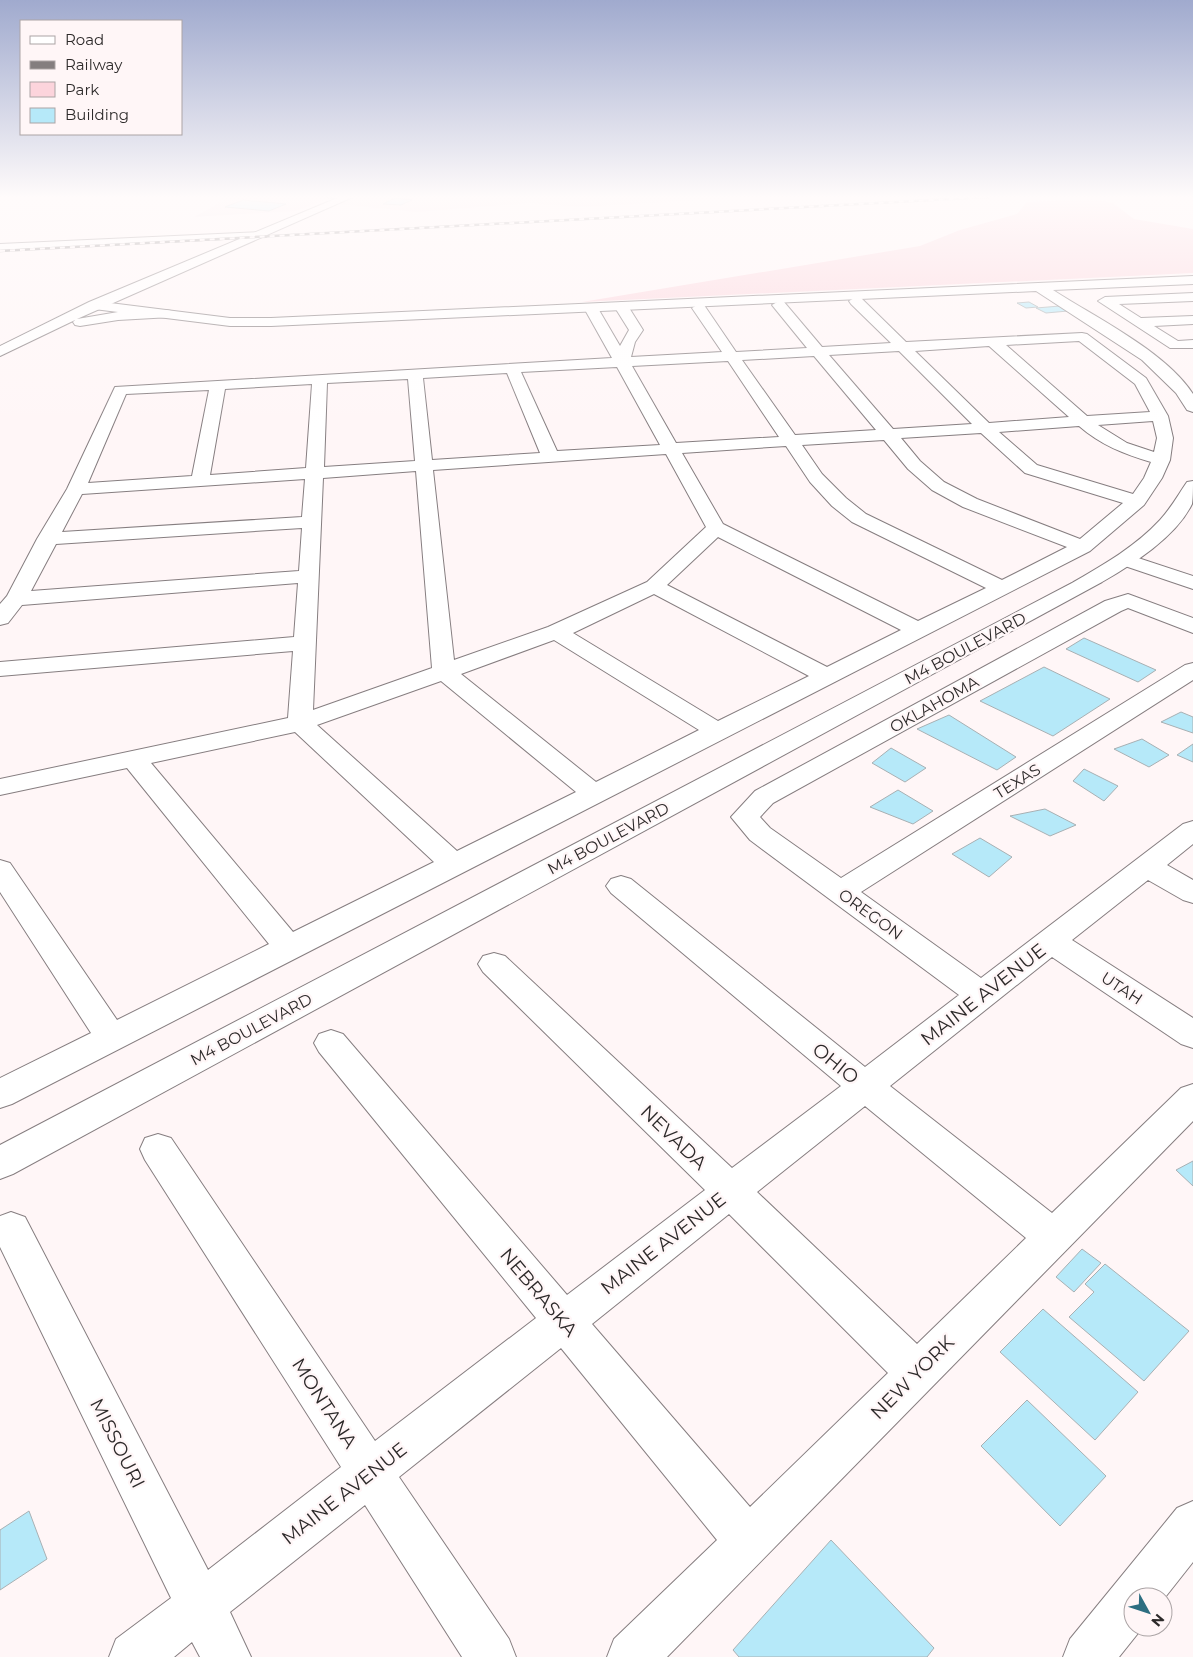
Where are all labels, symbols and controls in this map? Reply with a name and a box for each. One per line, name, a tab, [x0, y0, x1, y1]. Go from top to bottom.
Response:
legend	[20, 20, 182, 135]
text: Road	[65, 30, 104, 49]
text: Railway	[65, 55, 123, 74]
text: Park	[65, 80, 99, 99]
text: Building	[65, 105, 129, 124]
street label: M4 BOULEVARD	[901, 608, 1029, 689]
street label: OKLAHOMA	[886, 672, 983, 737]
street label: TEXAS	[991, 760, 1044, 803]
street label: M4 BOULEVARD	[544, 798, 672, 879]
street label: OREGON	[835, 885, 906, 944]
street label: MAINE AVENUE	[916, 938, 1050, 1050]
street label: UTAH	[1097, 968, 1146, 1009]
street label: M4 BOULEVARD	[187, 989, 315, 1070]
street label: OHIO	[808, 1038, 864, 1089]
street label: NEVADA	[636, 1100, 712, 1175]
street label: MAINE AVENUE	[596, 1187, 730, 1299]
street label: NEBRASKA	[495, 1244, 582, 1341]
street label: NEW YORK	[866, 1330, 959, 1424]
street label: MONTANA	[287, 1354, 362, 1453]
street label: MISSOURI	[85, 1394, 150, 1492]
street label: MAINE AVENUE	[277, 1437, 411, 1549]
north arrow	[1123, 1587, 1173, 1637]
text: N	[1147, 1610, 1168, 1630]

